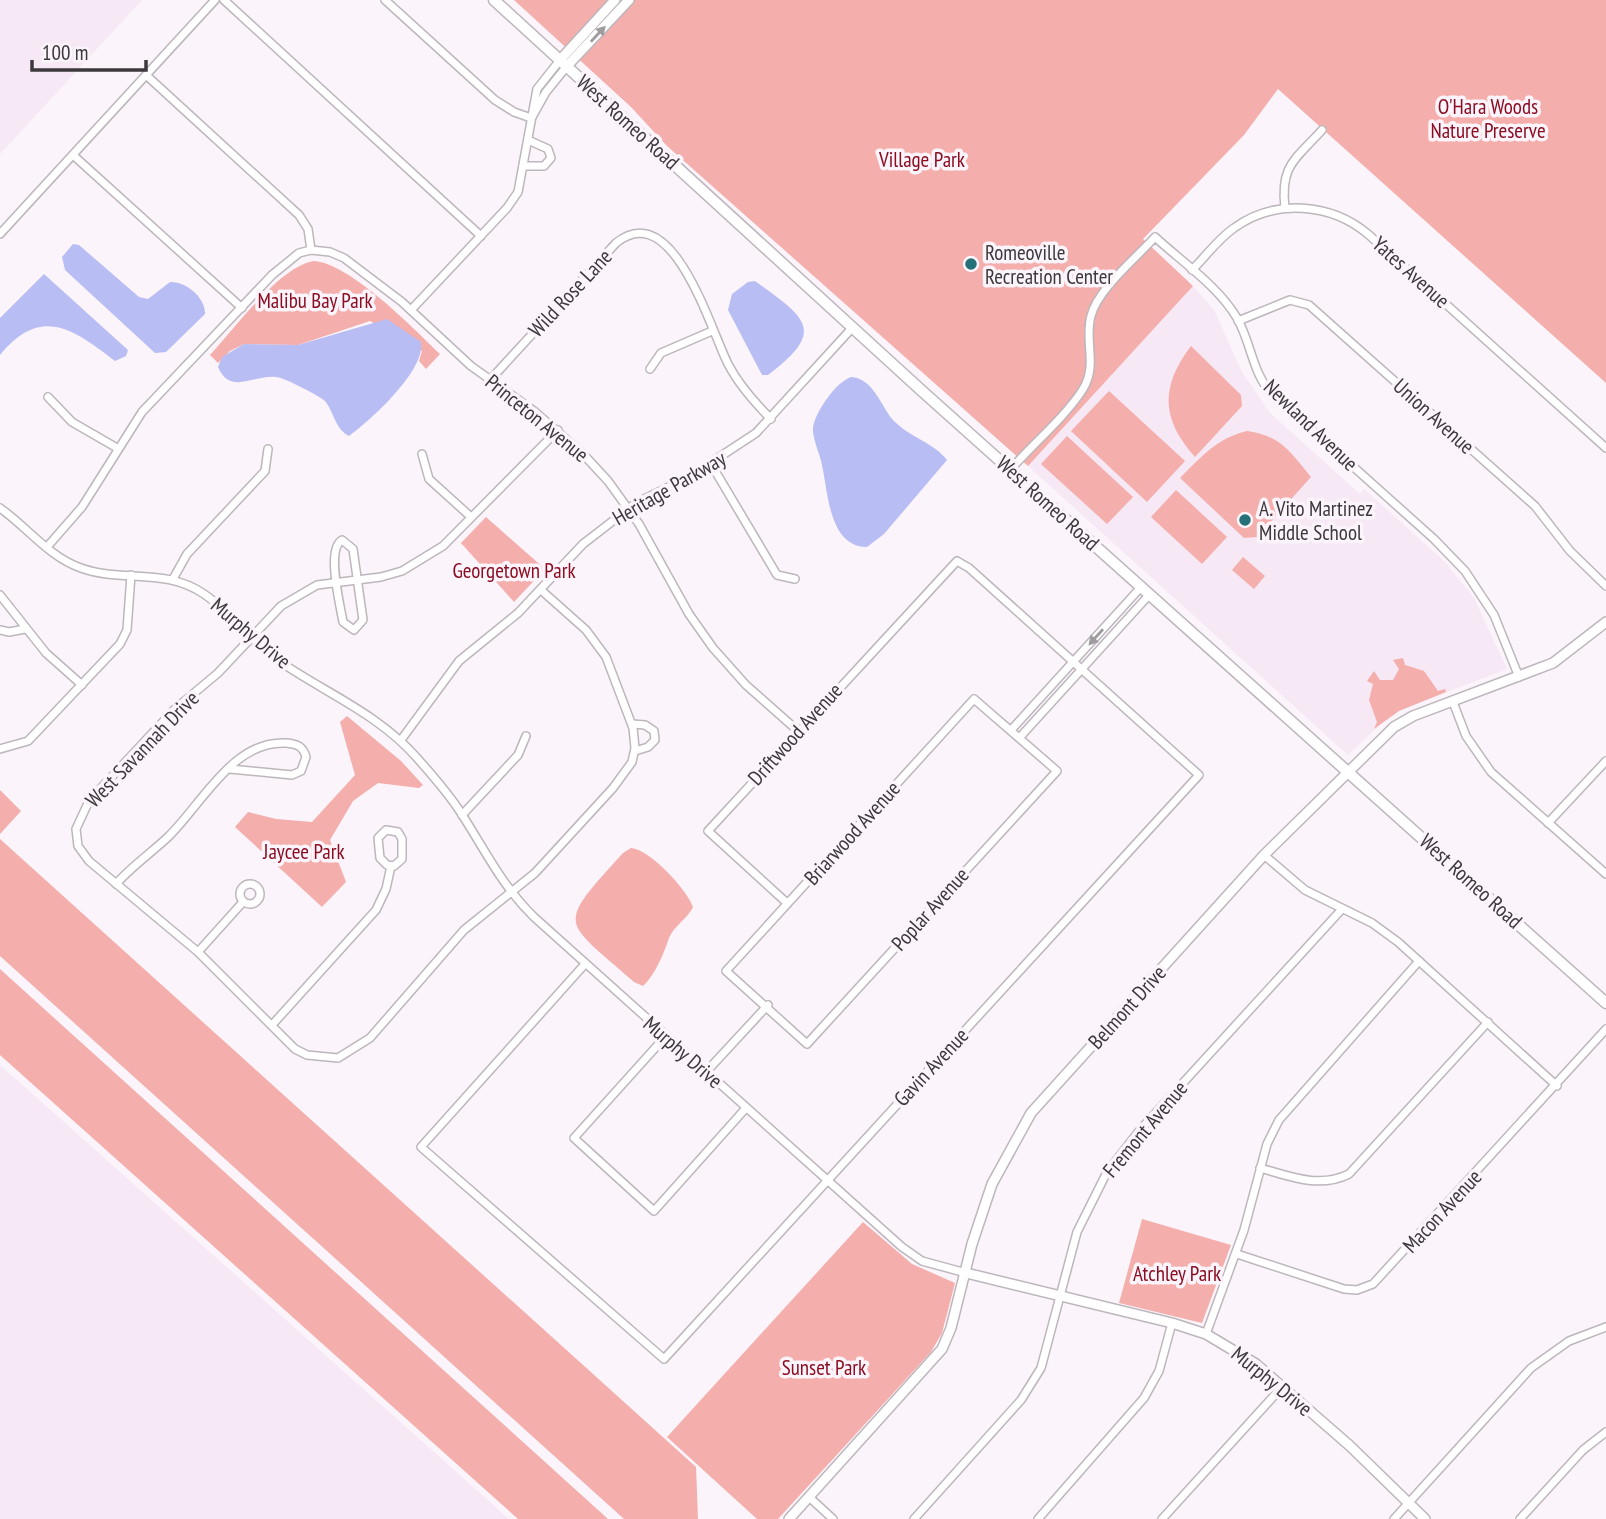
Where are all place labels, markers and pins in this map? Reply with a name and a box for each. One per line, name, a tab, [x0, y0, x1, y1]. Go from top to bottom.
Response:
place label: Romeoville Recreation Center	[985, 239, 1113, 290]
marker: Romeoville Recreation Center	[963, 256, 979, 272]
place label: A. Vito Martinez Middle School	[1259, 495, 1373, 546]
marker: A. Vito Martinez Middle School	[1237, 512, 1253, 528]

